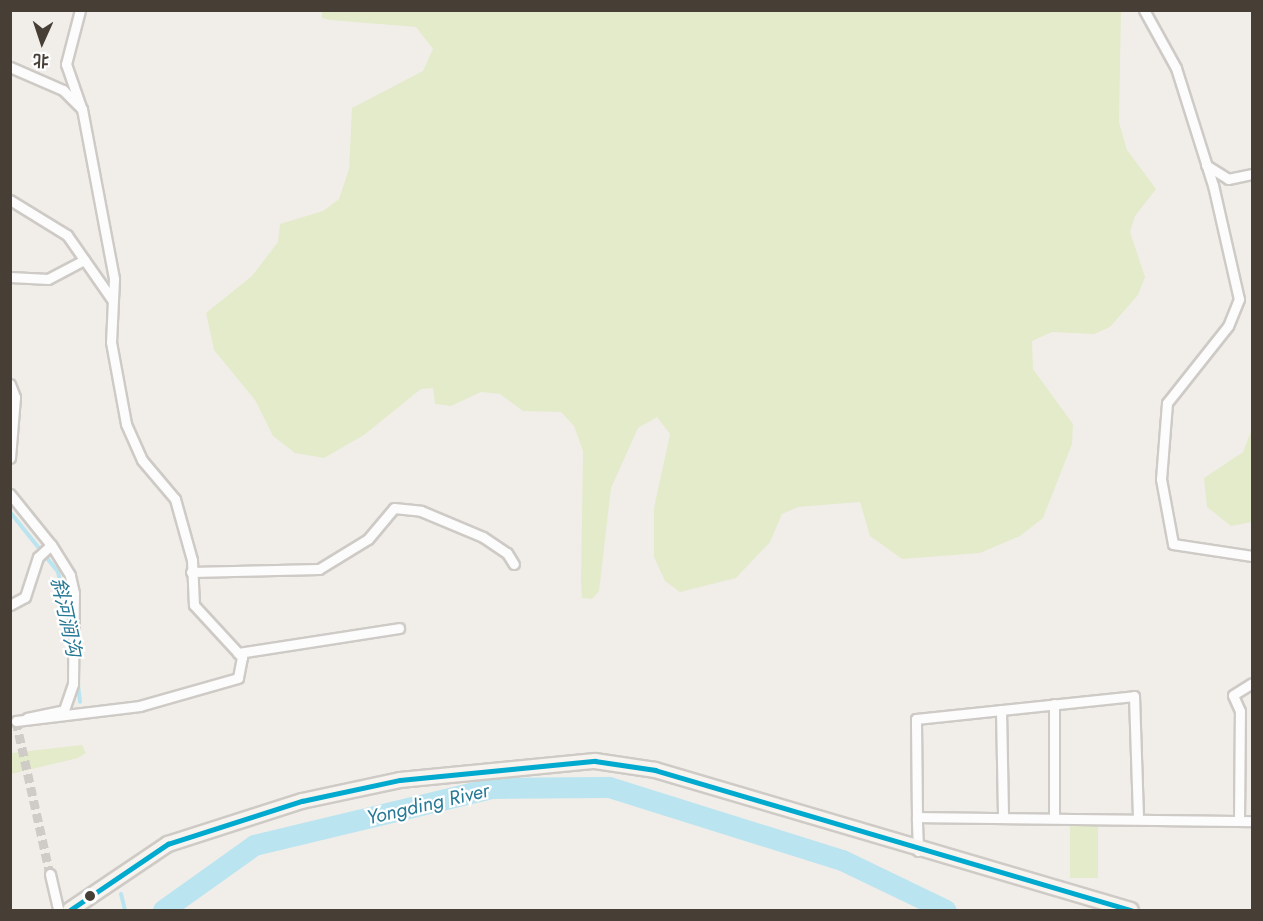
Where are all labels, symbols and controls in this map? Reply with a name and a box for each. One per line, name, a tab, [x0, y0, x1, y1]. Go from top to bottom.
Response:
north arrow	[12, 12, 72, 72]
text: 北	[32, 49, 50, 72]
water label: 斜河涧沟	[46, 575, 86, 659]
water label: Yongding River	[364, 778, 492, 830]
unlabelled marker	[84, 890, 96, 902]

